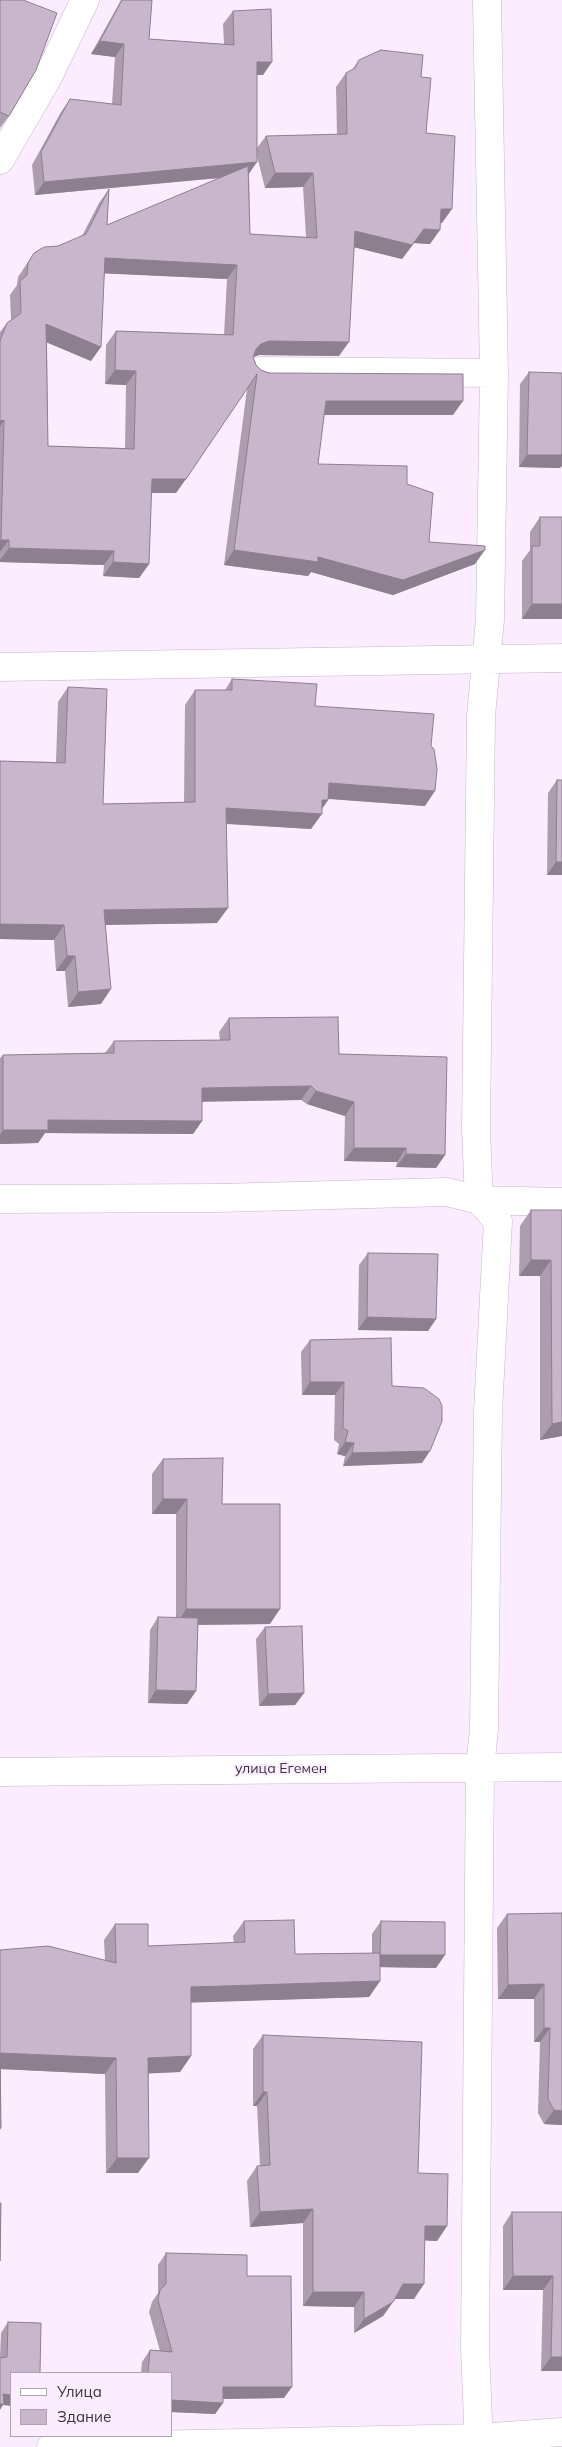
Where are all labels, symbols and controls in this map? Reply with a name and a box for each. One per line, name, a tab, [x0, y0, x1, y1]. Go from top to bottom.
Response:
street label: улица Егемен	[235, 1761, 327, 1777]
legend	[10, 2372, 172, 2437]
text: Улица	[57, 2382, 102, 2401]
text: Здание	[57, 2407, 111, 2426]

